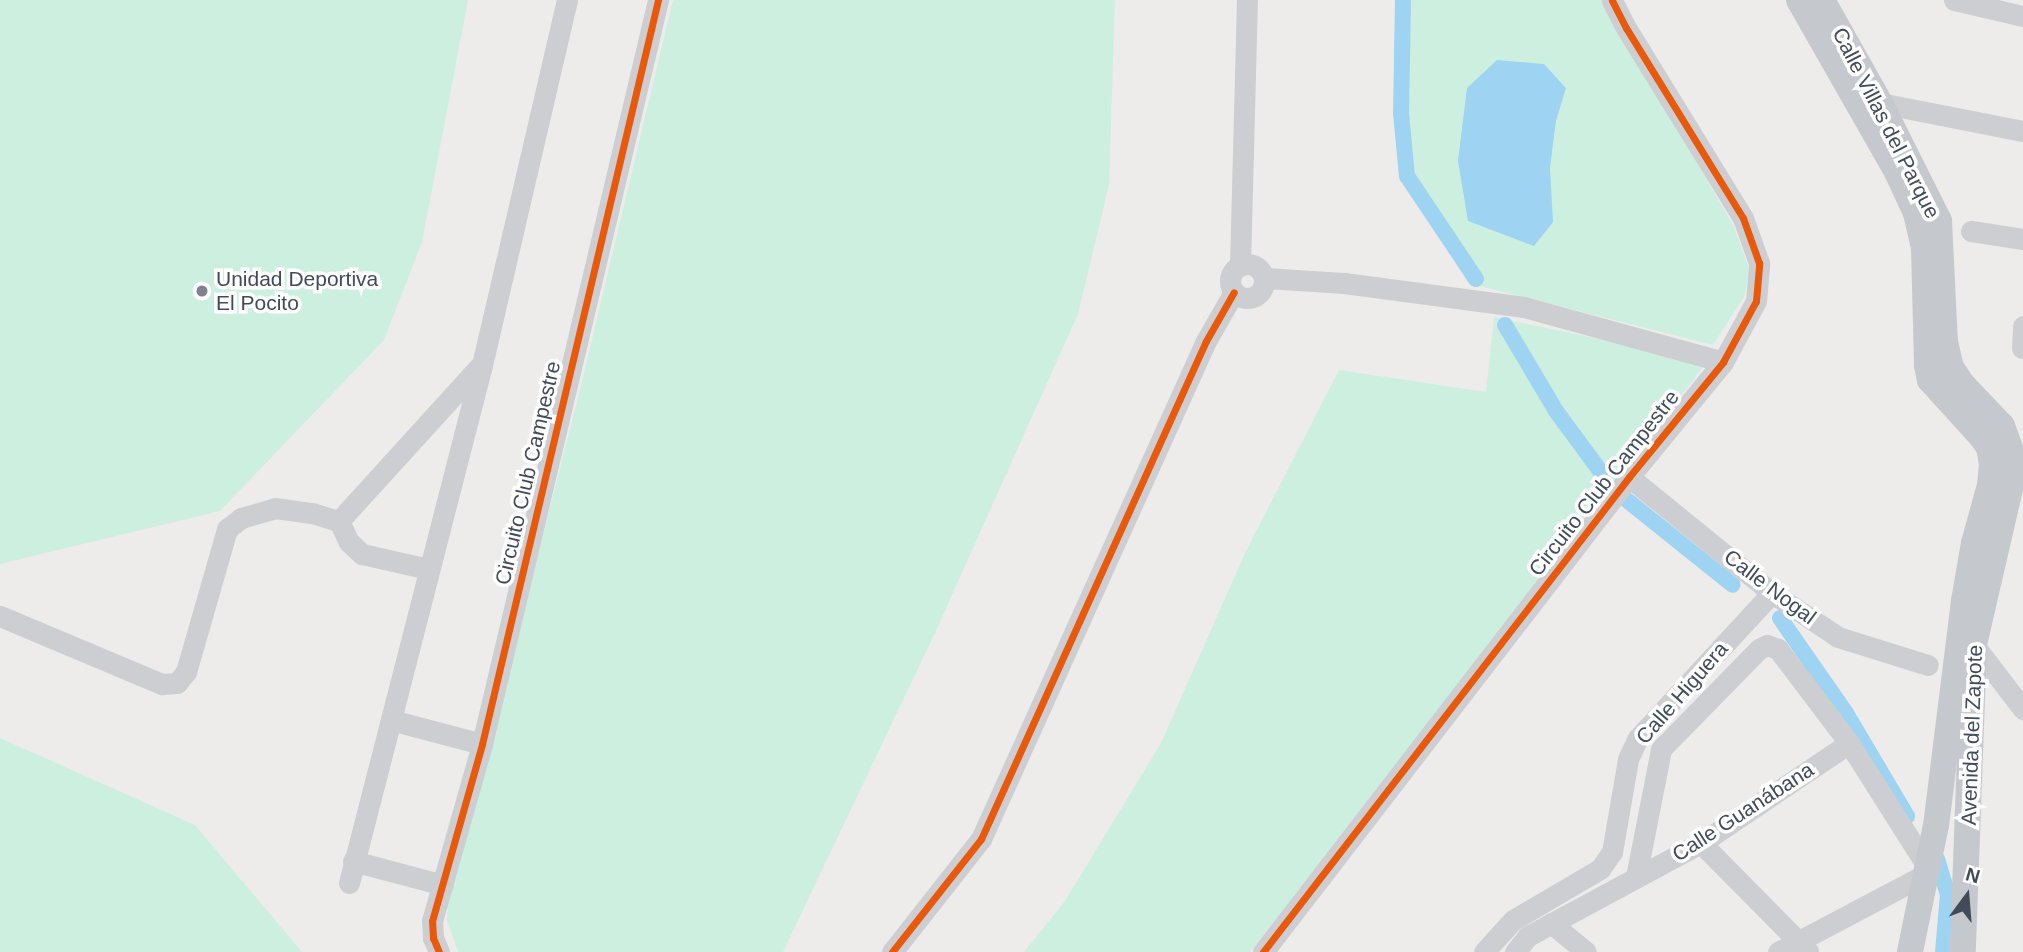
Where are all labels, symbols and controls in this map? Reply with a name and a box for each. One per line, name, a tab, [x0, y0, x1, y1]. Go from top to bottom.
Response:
street label: Calle Villas del Parque	[1827, 23, 1945, 223]
place label: Unidad Deportiva El Pocito	[216, 266, 378, 316]
marker: Unidad Deportiva El Pocito	[194, 283, 210, 299]
street label: Circuito Club Campestre	[490, 359, 566, 587]
street label: Circuito Club Campestre	[1524, 385, 1684, 581]
street label: Calle Nogal	[1719, 544, 1821, 630]
street label: Calle Higuera	[1631, 637, 1733, 749]
street label: Avenida del Zapote	[1956, 644, 1988, 826]
street label: Calle Guanábana	[1668, 757, 1818, 867]
north arrow	[1932, 861, 2002, 931]
text: N	[1963, 863, 1982, 887]

